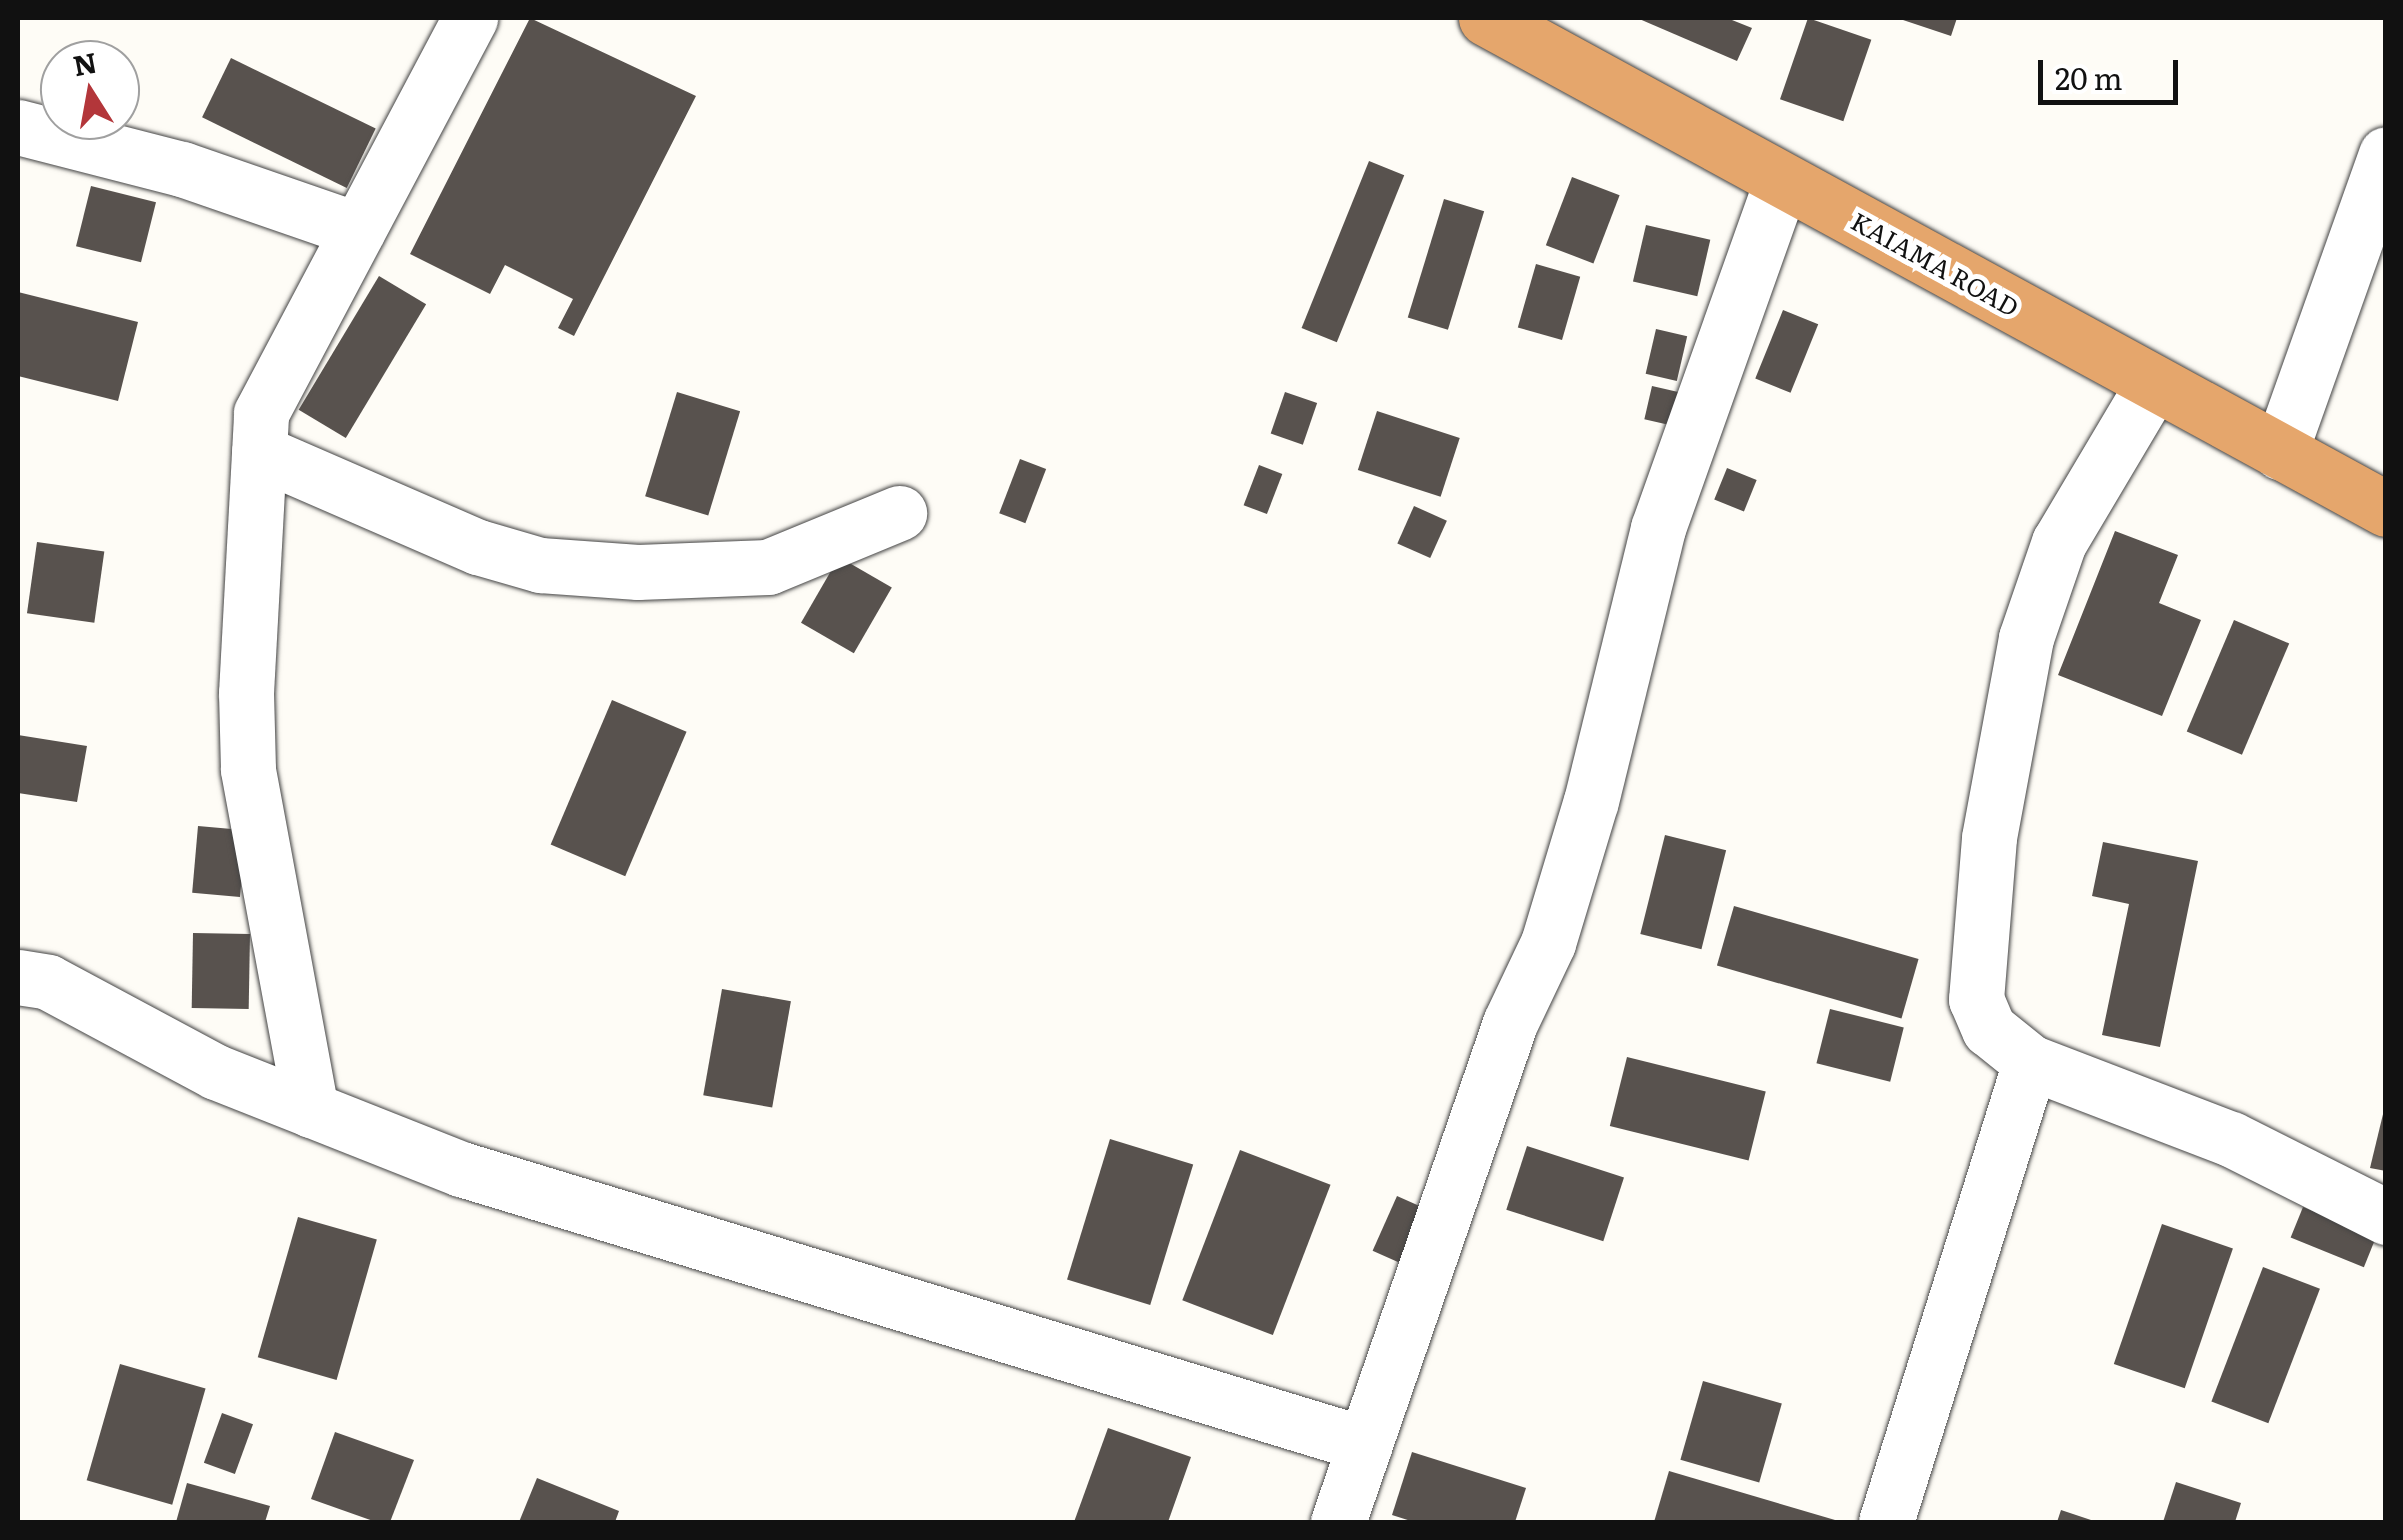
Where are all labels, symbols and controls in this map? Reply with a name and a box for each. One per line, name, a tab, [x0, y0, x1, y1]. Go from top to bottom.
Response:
north arrow	[40, 40, 140, 140]
text: N	[69, 40, 100, 85]
scale bar	[2043, 40, 2183, 102]
text: 20 m	[2055, 55, 2123, 99]
street label: KAIAMA ROAD	[1846, 206, 2024, 322]

